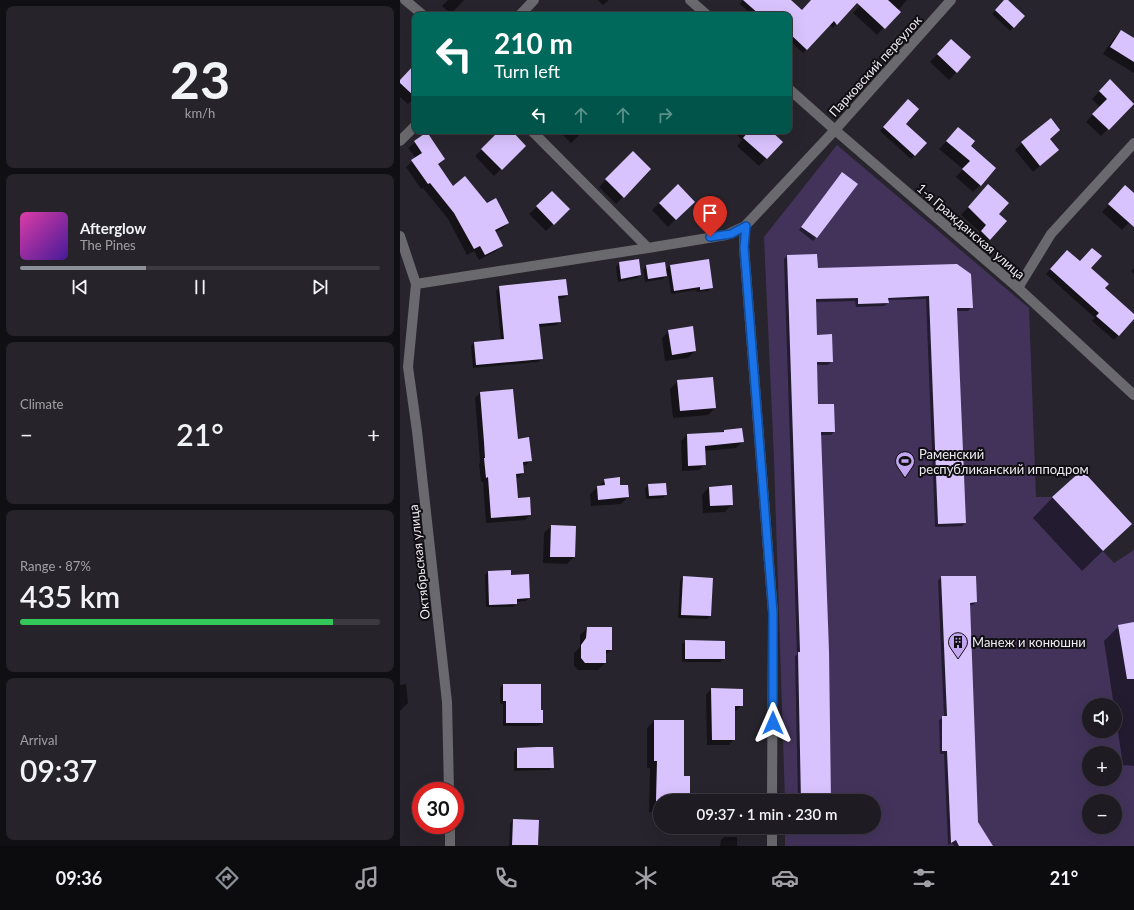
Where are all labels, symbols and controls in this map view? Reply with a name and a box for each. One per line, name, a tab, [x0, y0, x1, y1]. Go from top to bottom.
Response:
street label: Парковский переулок	[825, 12, 925, 120]
text: 210 m	[494, 26, 573, 60]
icon: left	[428, 28, 480, 80]
text: 23	[170, 48, 230, 110]
text: Turn left	[494, 60, 560, 82]
icon: left	[528, 104, 550, 126]
icon: ahead	[570, 104, 592, 126]
icon: ahead	[612, 104, 634, 126]
icon: right	[654, 104, 676, 126]
text: km/h	[185, 105, 215, 121]
street label: 1-я Гражданская улица	[914, 180, 1028, 282]
pin	[693, 196, 727, 237]
icon: arrive	[699, 202, 721, 224]
text: Afterglow	[80, 219, 146, 237]
text: The Pines	[80, 237, 136, 253]
icon: previous	[69, 276, 91, 298]
icon: pause	[189, 276, 211, 298]
icon: next	[309, 276, 331, 298]
text: Climate	[20, 396, 63, 412]
text: 21°	[176, 416, 224, 452]
text: −	[20, 421, 33, 448]
text: +	[367, 421, 380, 448]
place label: Раменский республиканский ипподром	[919, 446, 1089, 477]
sports icon: Раменский республиканский ипподром	[894, 450, 916, 478]
street label: Октябрьская улица	[405, 504, 433, 620]
text: Range · 87%	[20, 558, 91, 574]
text: 435 km	[20, 578, 120, 614]
building icon: Манеж и конюшни	[947, 631, 969, 659]
place label: Манеж и конюшни	[972, 634, 1086, 650]
map controls	[1082, 698, 1122, 834]
button: sound	[1082, 698, 1122, 738]
position arrow	[752, 702, 794, 744]
text: Arrival	[20, 732, 57, 748]
button: +	[1082, 746, 1122, 786]
text: 09:37	[20, 752, 97, 788]
speed limit sign: 30	[412, 782, 464, 834]
button: −	[1082, 794, 1122, 834]
text: 09:37 · 1 min · 230 m	[697, 805, 837, 823]
icon: directions	[213, 864, 241, 892]
icon: music	[353, 864, 381, 892]
icon: phone	[492, 864, 520, 892]
icon: climate	[632, 864, 660, 892]
icon: car	[771, 864, 799, 892]
icon: filters	[910, 864, 938, 892]
text: 09:36	[56, 867, 102, 889]
text: 21°	[1050, 867, 1078, 889]

